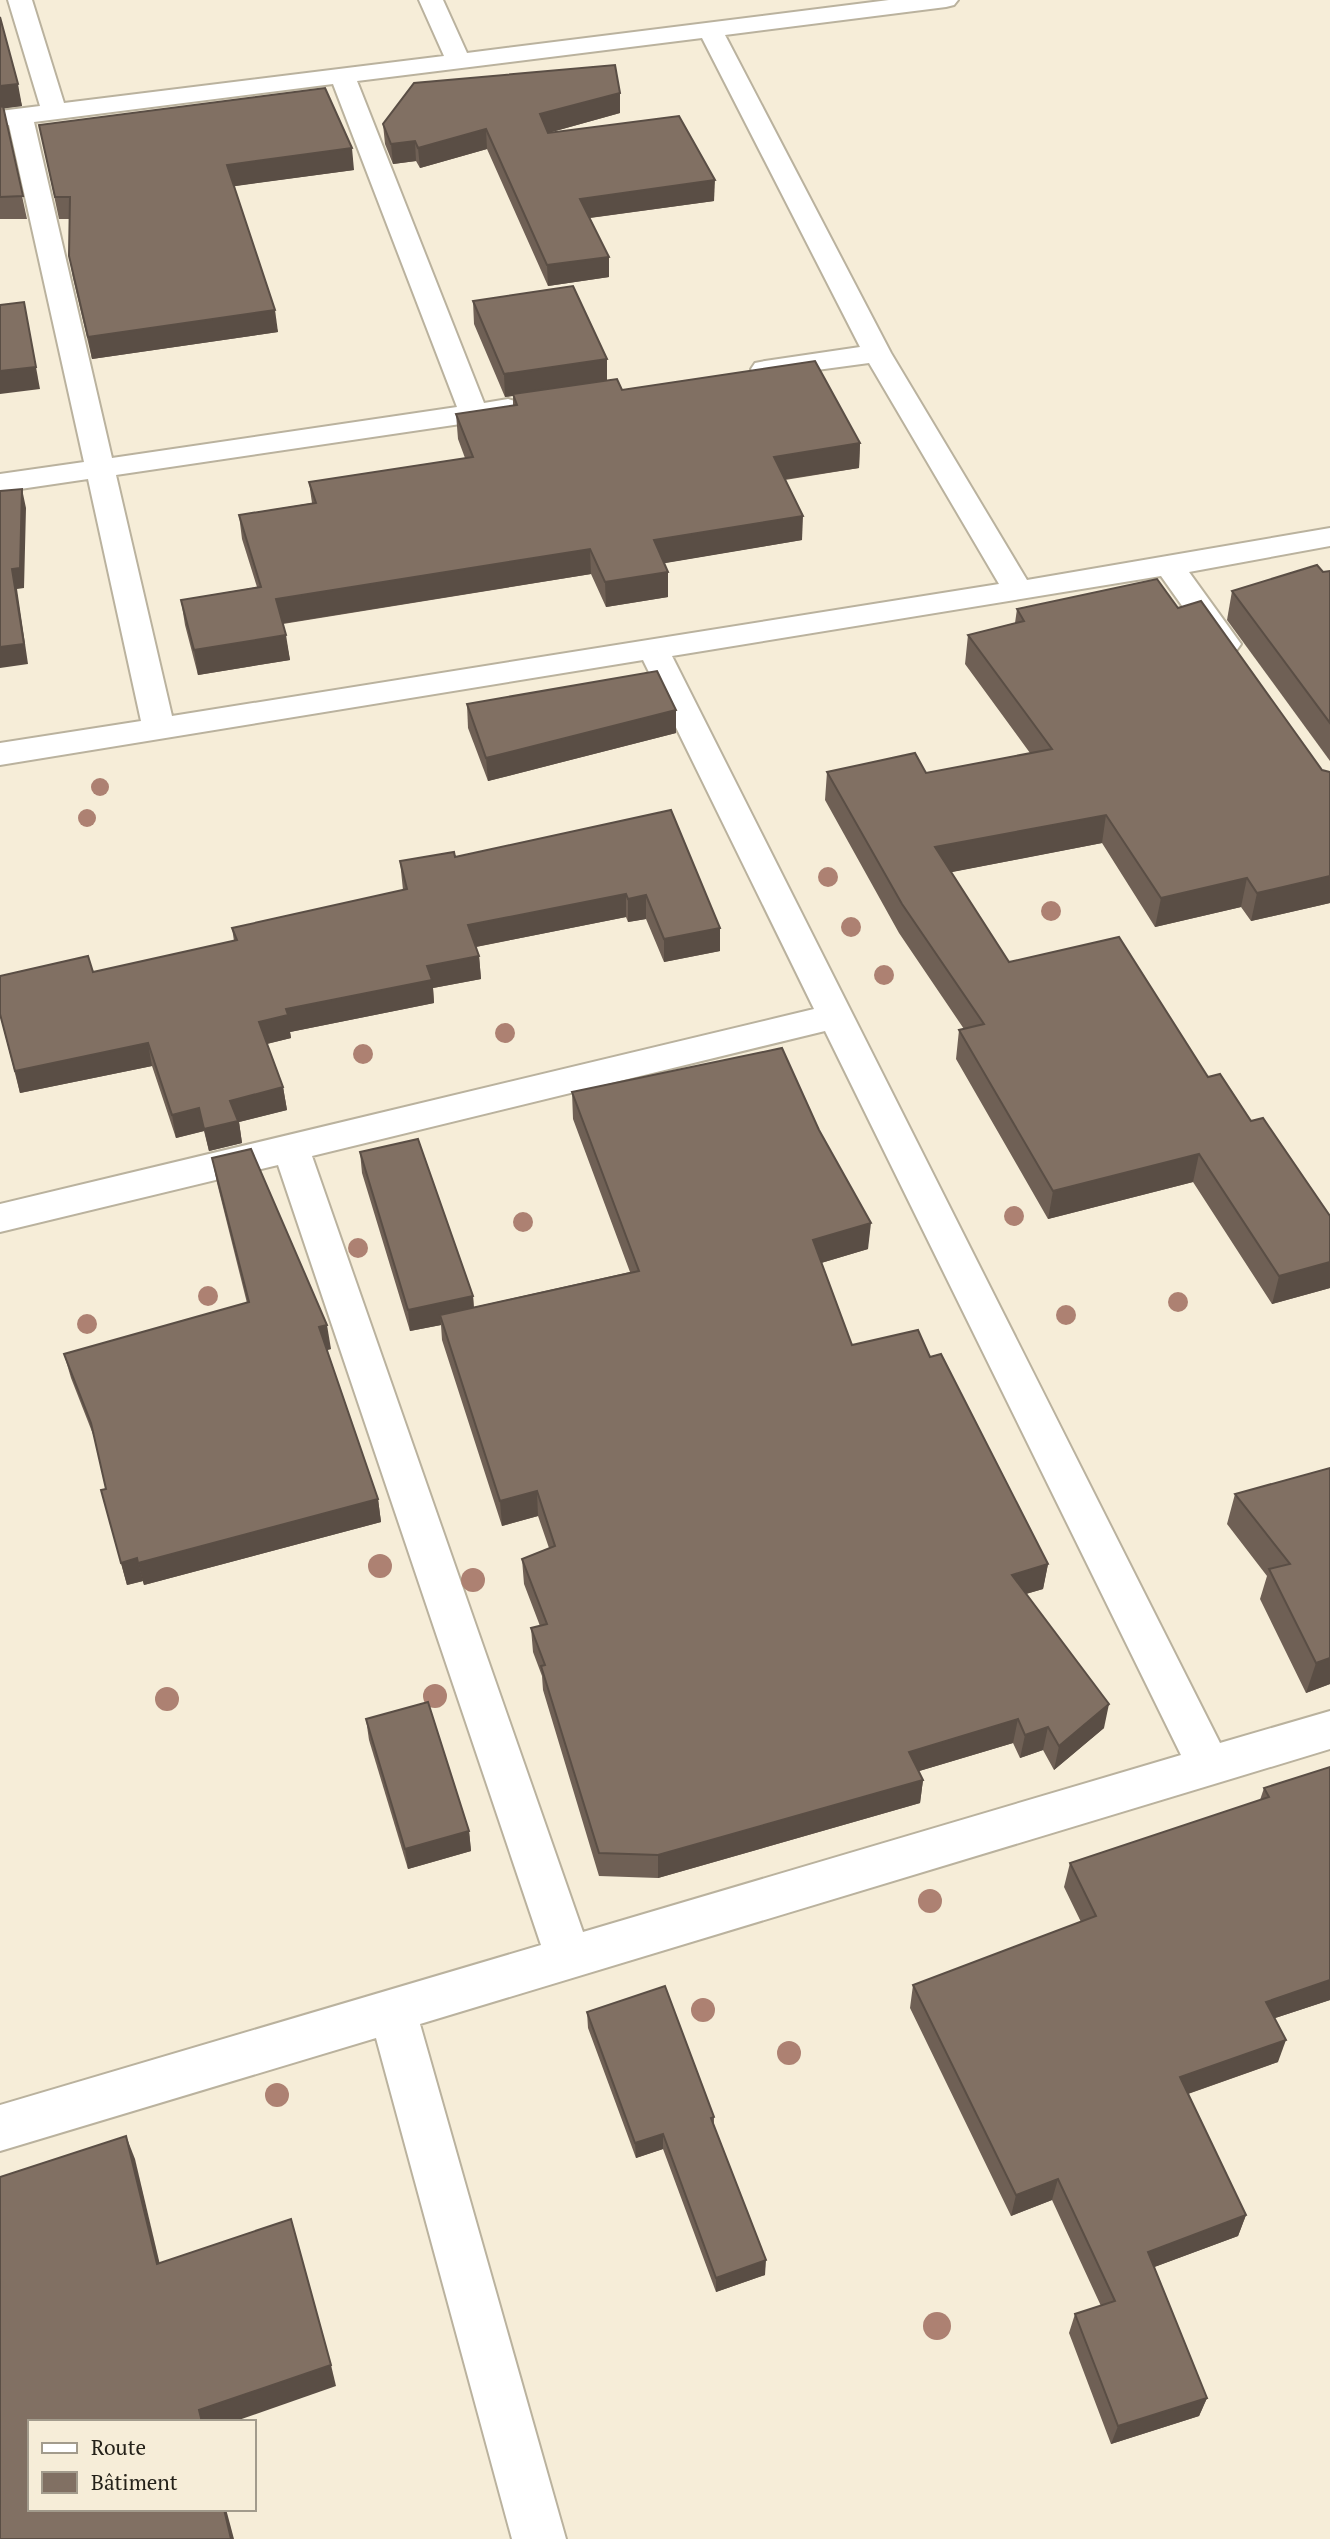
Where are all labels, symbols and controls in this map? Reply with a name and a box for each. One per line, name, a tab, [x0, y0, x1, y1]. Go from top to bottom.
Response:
legend	[28, 2420, 256, 2511]
text: Route	[91, 2433, 146, 2461]
text: Bâtiment	[91, 2468, 178, 2496]

